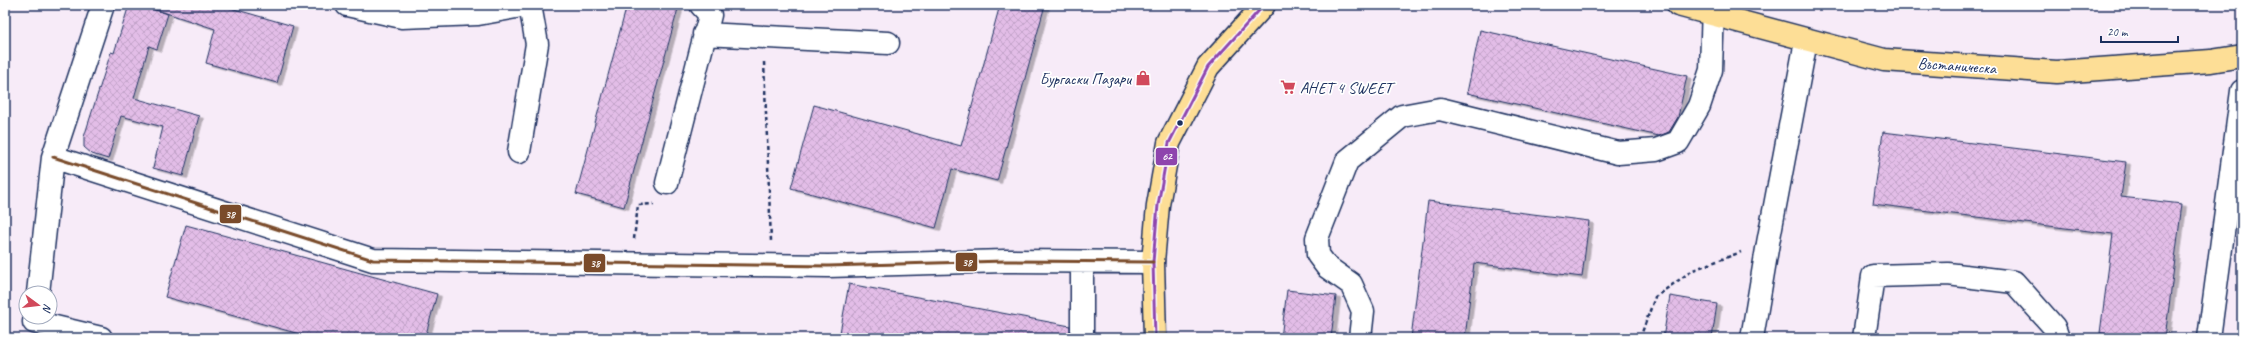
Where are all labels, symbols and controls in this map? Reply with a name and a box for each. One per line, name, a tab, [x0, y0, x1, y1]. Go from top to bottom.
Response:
scale bar	[2101, 18, 2178, 44]
text: 20 m	[2107, 24, 2129, 40]
street label: Въстаническа	[1917, 53, 1998, 79]
place label: Бургаски Пазари	[1040, 69, 1132, 89]
shop icon: Бургаски Пазари	[1134, 69, 1152, 87]
supermarket icon: АНЕТ 4 SWEET	[1279, 78, 1297, 96]
place label: АНЕТ 4 SWEET	[1300, 78, 1396, 98]
unlabelled marker	[1175, 118, 1185, 128]
line badge: 62	[1155, 147, 1178, 166]
text: 62	[1162, 149, 1173, 163]
line badge: 38	[219, 204, 242, 224]
text: 38	[225, 207, 237, 221]
line badge: 38	[955, 252, 978, 272]
line badge: 38	[583, 253, 606, 273]
text: 38	[962, 255, 974, 269]
text: 38	[590, 256, 602, 270]
north arrow	[18, 285, 58, 325]
text: N	[39, 302, 55, 315]

